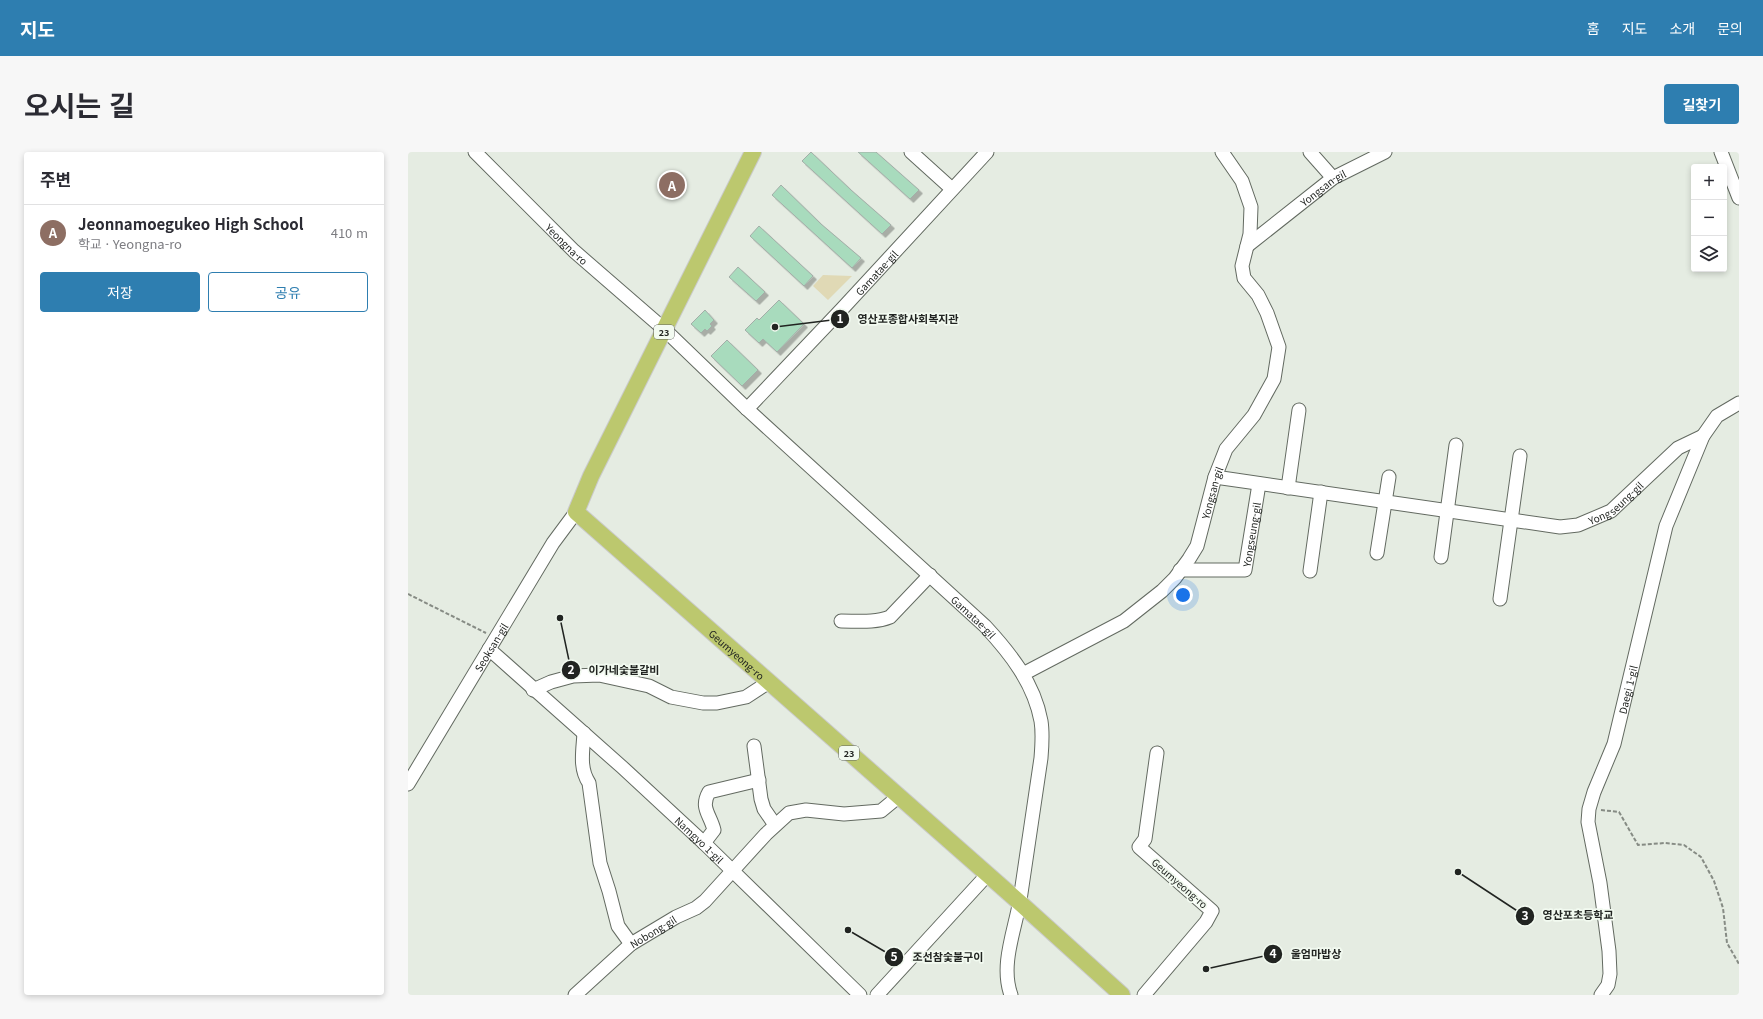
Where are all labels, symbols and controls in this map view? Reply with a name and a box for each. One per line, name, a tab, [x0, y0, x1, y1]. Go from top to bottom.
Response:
text: 지도	[20, 15, 55, 42]
text: 홈	[1587, 18, 1600, 38]
text: 지도	[1622, 18, 1647, 38]
text: 소개	[1669, 18, 1695, 38]
text: 문의	[1717, 18, 1743, 38]
text: 오시는 길	[24, 84, 135, 124]
button: 길찾기	[1664, 84, 1739, 124]
map controls	[1691, 164, 1727, 272]
button: +	[1691, 164, 1727, 200]
street label: Yongsan-gil	[1296, 165, 1348, 210]
text: 주변	[40, 166, 71, 191]
pin: A	[659, 170, 685, 200]
button: −	[1691, 200, 1727, 236]
text: Jeonnamoegukeo High School	[78, 213, 303, 234]
street label: Yeongna-ro	[542, 219, 591, 268]
text: A	[49, 223, 57, 242]
text: 410 m	[331, 223, 368, 242]
text: 학교 · Yeongna-ro	[78, 234, 182, 253]
button: layers	[1691, 236, 1727, 272]
street label: Gamatae-gil	[851, 246, 901, 298]
button: 저장	[40, 272, 200, 312]
button: 공유	[208, 272, 368, 312]
callout: 영산포종합사회복지관	[830, 307, 967, 330]
text: 1	[836, 309, 844, 326]
text: 영산포종합사회복지관	[857, 310, 959, 326]
road number: 23	[654, 325, 674, 339]
street label: Yongsan-gil	[1197, 464, 1226, 521]
street label: Yongseung-gil	[1585, 477, 1646, 528]
street label: Yongseung-gil	[1238, 501, 1263, 569]
your location	[1173, 585, 1193, 605]
street label: Gamatae-gil	[948, 592, 1000, 641]
street label: Seoksan-gil	[470, 620, 511, 674]
street label: Geumyeong-ro	[706, 625, 768, 683]
callout: 이가네숯불갈비	[561, 659, 668, 682]
text: 2	[567, 660, 575, 677]
text: 이가네숯불갈비	[589, 661, 659, 677]
street label: Daegi 1-gil	[1614, 664, 1640, 715]
road number: 23	[839, 746, 859, 760]
street label: Namgyo 1-gil	[672, 813, 728, 866]
street label: Geumyeong-ro	[1149, 855, 1211, 911]
callout: 영산포초등학교	[1515, 904, 1621, 927]
text: 3	[1521, 906, 1529, 923]
text: 영산포초등학교	[1543, 906, 1613, 922]
street label: Nobong-gil	[626, 911, 679, 951]
callout: 울엄마밥상	[1263, 943, 1349, 966]
text: 4	[1269, 944, 1277, 961]
callout: 조선참숯불구이	[884, 945, 991, 968]
text: 울엄마밥상	[1291, 945, 1341, 961]
text: 5	[890, 947, 898, 964]
text: 조선참숯불구이	[913, 948, 983, 964]

